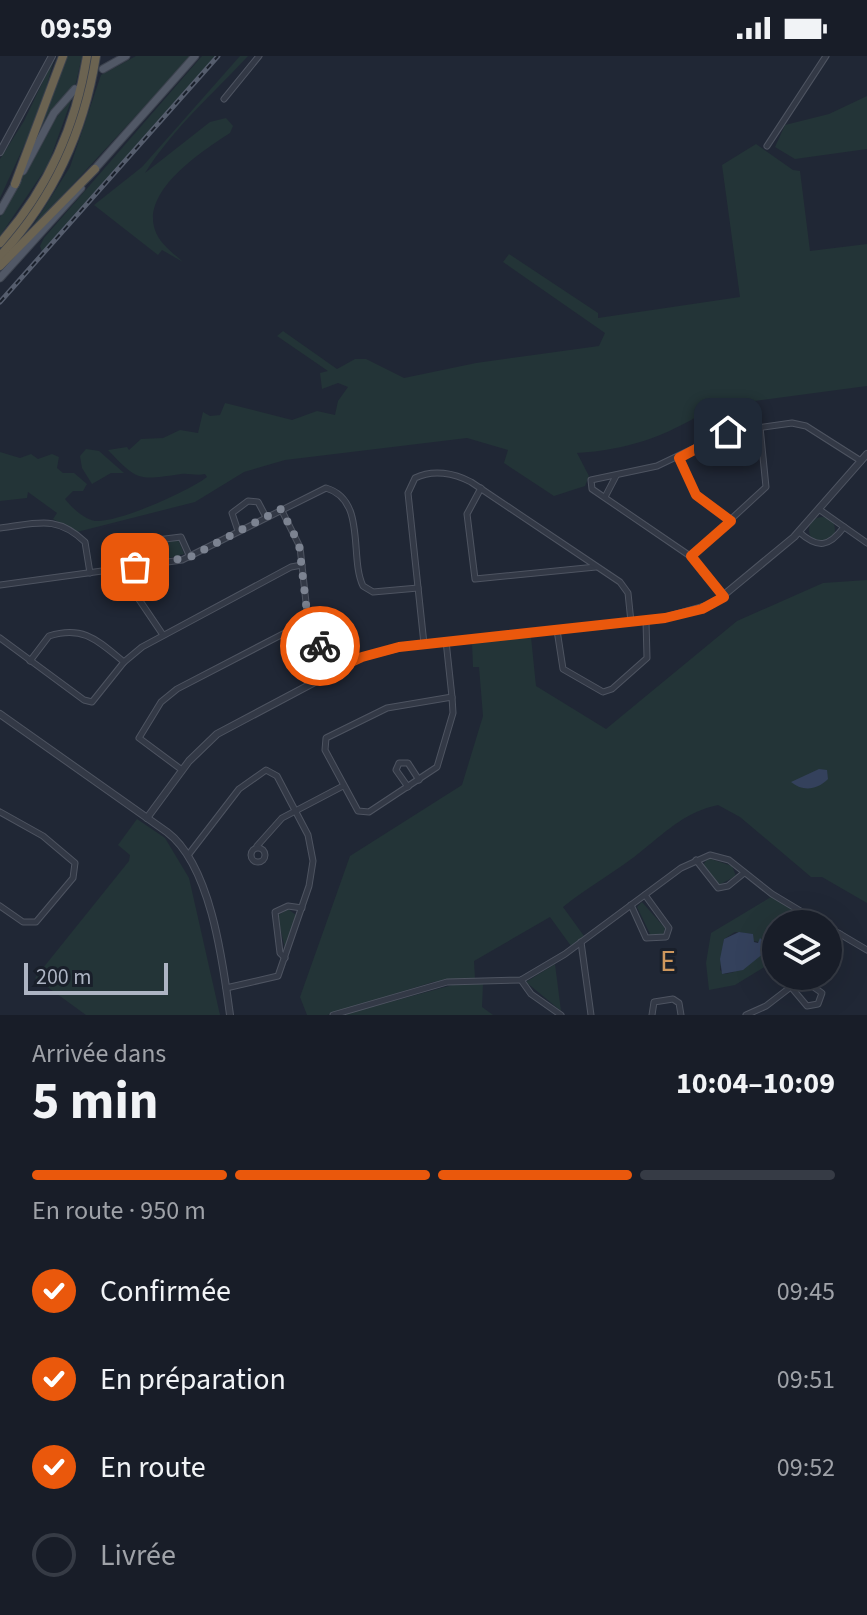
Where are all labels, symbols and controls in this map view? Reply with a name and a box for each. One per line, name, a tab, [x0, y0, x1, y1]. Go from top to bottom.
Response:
text: 09:59	[40, 7, 112, 50]
pin	[694, 398, 762, 466]
icon: home	[706, 410, 750, 454]
pin	[101, 533, 169, 601]
icon: bag	[113, 545, 157, 589]
courier	[280, 606, 360, 686]
icon: bike	[298, 624, 342, 668]
map controls	[762, 910, 842, 990]
button: layers	[762, 910, 842, 990]
district label: E	[660, 940, 678, 983]
scale bar	[24, 959, 168, 995]
text: 200 m	[36, 961, 91, 993]
text: Arrivée dans	[32, 1035, 166, 1072]
text: 10:04–10:09	[676, 1062, 835, 1105]
text: 5 min	[32, 1065, 159, 1139]
text: En route · 950 m	[32, 1192, 206, 1229]
icon: check	[32, 1269, 76, 1313]
text: Confirmée	[100, 1270, 231, 1313]
text: 09:45	[777, 1273, 835, 1310]
icon: check	[32, 1357, 76, 1401]
text: En préparation	[100, 1358, 286, 1401]
text: 09:51	[777, 1361, 835, 1398]
icon: check	[32, 1445, 76, 1489]
text: En route	[100, 1446, 206, 1489]
text: 09:52	[777, 1449, 835, 1486]
text: Livrée	[100, 1534, 176, 1577]

